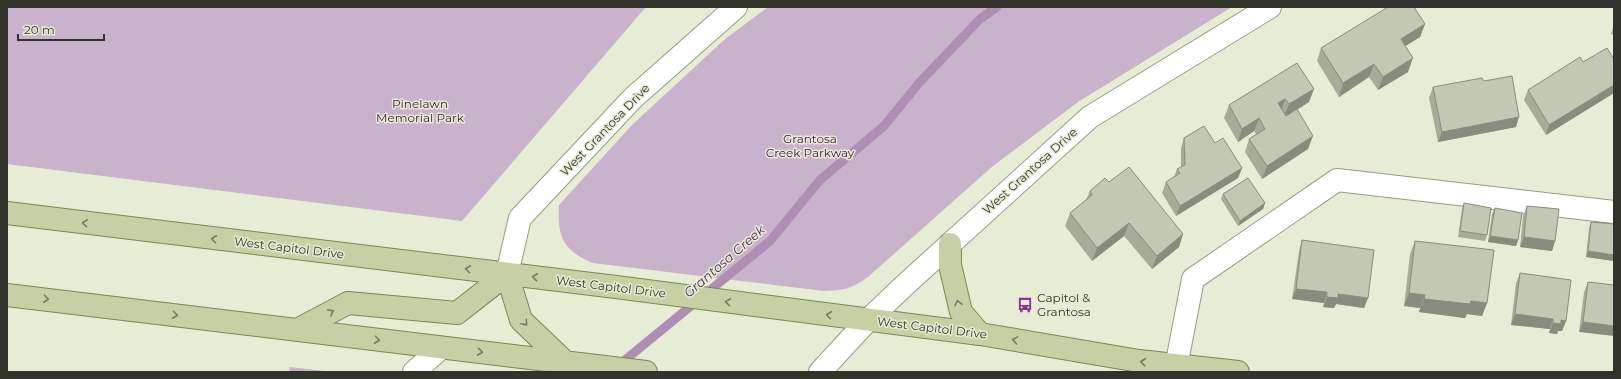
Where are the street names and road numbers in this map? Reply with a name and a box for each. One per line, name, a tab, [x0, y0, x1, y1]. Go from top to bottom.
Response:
street label: West Grantosa Drive	[557, 80, 653, 179]
street label: West Grantosa Drive	[979, 124, 1080, 217]
street label: West Capitol Drive	[233, 233, 345, 262]
street label: West Capitol Drive	[555, 272, 667, 301]
street label: West Capitol Drive	[876, 313, 988, 342]

